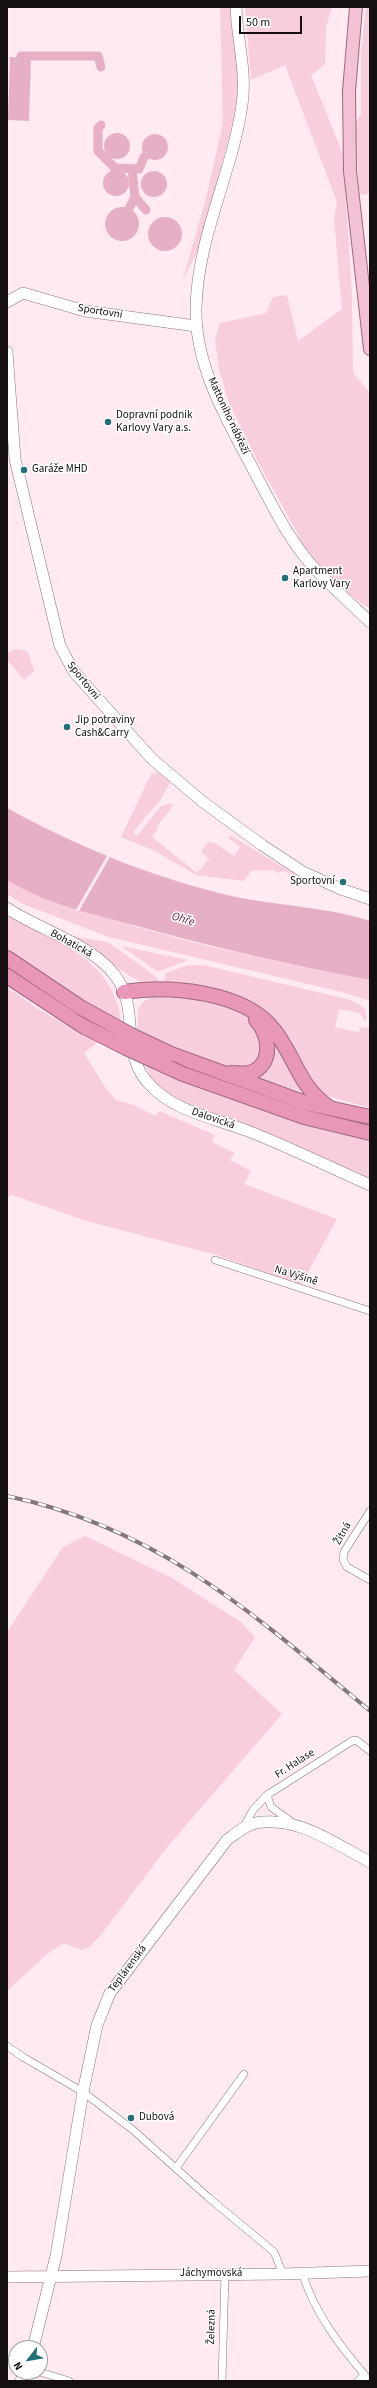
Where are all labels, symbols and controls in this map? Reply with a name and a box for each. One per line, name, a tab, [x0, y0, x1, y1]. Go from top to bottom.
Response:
scale bar	[241, 8, 304, 34]
text: 50 m	[246, 14, 270, 31]
street label: Sportovní	[77, 302, 123, 322]
street label: Mattoniho nábřeží	[204, 375, 252, 457]
place label: Dopravní podnik Karlovy Vary a.s.	[116, 409, 192, 435]
marker: Dopravní podnik Karlovy Vary a.s.	[103, 417, 113, 427]
place label: Garáže MHD	[32, 463, 88, 477]
marker: Garáže MHD	[19, 465, 29, 475]
place label: Apartment Karlovy Vary	[293, 565, 350, 591]
marker: Apartment Karlovy Vary	[280, 573, 290, 583]
street label: Sportovní	[64, 659, 102, 703]
place label: Jip potraviny Cash&Carry	[75, 714, 135, 740]
marker: Jip potraviny Cash&Carry	[62, 722, 72, 732]
place label: Sportovní	[290, 875, 335, 889]
marker: Sportovní	[338, 877, 348, 887]
water label: Ohře	[170, 910, 196, 930]
street label: Bohatická	[48, 927, 94, 961]
street label: Dalovická	[190, 1105, 236, 1133]
street label: Na Výšině	[273, 1263, 319, 1289]
street label: Žitná	[331, 1520, 355, 1548]
street label: Fr. Halase	[273, 1746, 317, 1782]
street label: Teplárenská	[106, 1943, 150, 1995]
place label: Dubová	[139, 2111, 174, 2125]
marker: Dubová	[126, 2113, 136, 2123]
street label: Jáchymovská	[180, 2267, 242, 2281]
street label: Železná	[205, 2309, 219, 2345]
north arrow	[8, 2340, 48, 2380]
text: N	[10, 2359, 26, 2373]

